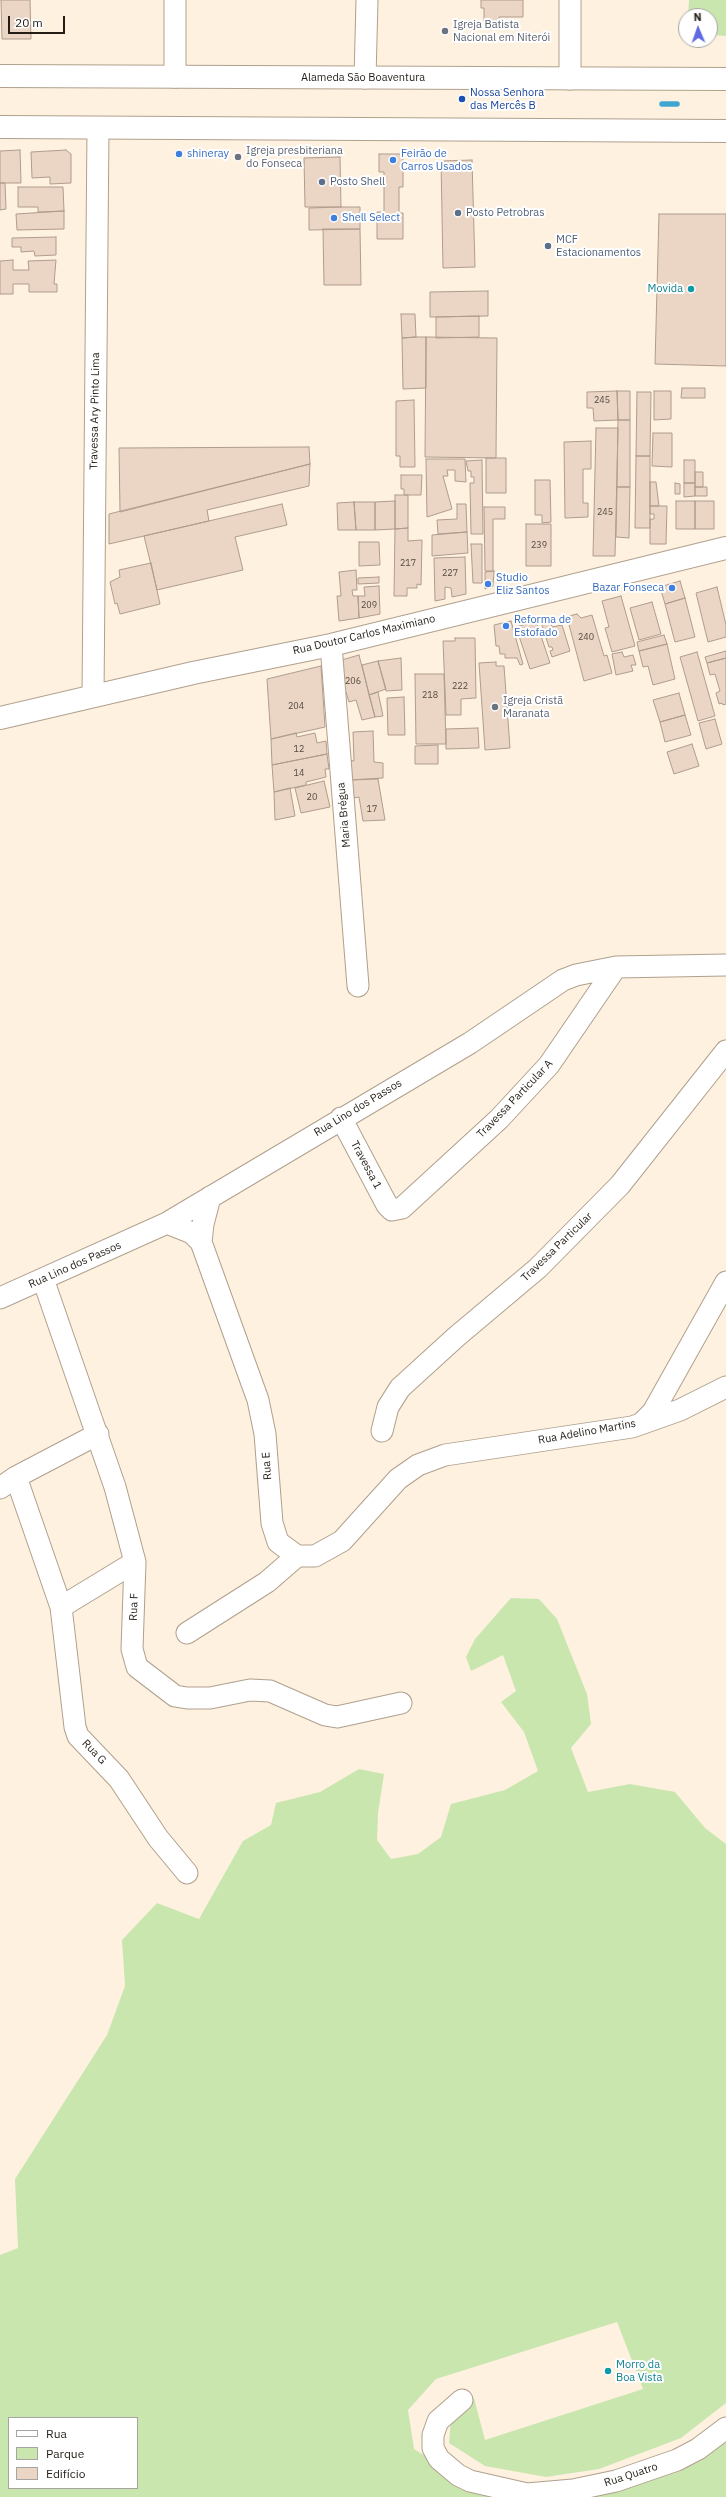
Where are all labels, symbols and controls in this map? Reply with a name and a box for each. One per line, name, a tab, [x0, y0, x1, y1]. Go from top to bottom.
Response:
scale bar	[10, 8, 67, 34]
north arrow	[678, 8, 718, 48]
text: N	[693, 10, 702, 24]
text: 20 m	[15, 15, 43, 30]
place label: Igreja Batista Nacional em Niterói	[453, 18, 550, 44]
marker: Igreja Batista Nacional em Niterói	[440, 26, 450, 36]
street label: Alameda São Boaventura	[301, 71, 425, 85]
place label: Nossa Senhora das Mercês B	[470, 86, 544, 112]
marker: Nossa Senhora das Mercês B	[457, 94, 467, 104]
place label: Igreja presbiteriana do Fonseca	[246, 144, 343, 170]
place label: shineray	[187, 147, 229, 161]
place label: Feirão de Carros Usados	[401, 147, 472, 173]
marker: shineray	[174, 149, 184, 159]
marker: Igreja presbiteriana do Fonseca	[233, 152, 243, 162]
marker: Feirão de Carros Usados	[388, 155, 398, 165]
place label: Posto Shell	[330, 175, 385, 189]
marker: Posto Shell	[317, 177, 327, 187]
place label: Posto Petrobras	[466, 206, 545, 220]
marker: Posto Petrobras	[453, 208, 463, 218]
place label: Shell Select	[342, 211, 400, 225]
marker: Shell Select	[329, 213, 339, 223]
place label: MCF Estacionamentos	[556, 233, 641, 259]
marker: MCF Estacionamentos	[543, 241, 553, 251]
place label: Movida	[648, 282, 683, 296]
marker: Movida	[686, 284, 696, 294]
street label: Travessa Ary Pinto Lima	[87, 352, 103, 470]
house number: 245	[594, 395, 610, 405]
house number: 245	[597, 507, 613, 517]
house number: 239	[531, 540, 547, 550]
house number: 217	[400, 558, 416, 568]
house number: 227	[442, 568, 458, 578]
place label: Studio Eliz Santos	[496, 571, 550, 597]
marker: Studio Eliz Santos	[483, 579, 493, 589]
place label: Bazar Fonseca	[592, 581, 664, 595]
marker: Bazar Fonseca	[667, 583, 677, 593]
house number: 209	[361, 600, 377, 610]
street label: Rua Doutor Carlos Maximiano	[291, 612, 437, 658]
place label: Reforma de Estofado	[514, 613, 571, 639]
marker: Reforma de Estofado	[501, 621, 511, 631]
house number: 240	[578, 632, 594, 642]
house number: 206	[345, 676, 361, 686]
house number: 222	[452, 681, 468, 691]
house number: 218	[422, 690, 438, 700]
place label: Igreja Cristã Maranata	[503, 694, 563, 720]
house number: 204	[288, 701, 304, 711]
marker: Igreja Cristã Maranata	[490, 702, 500, 712]
house number: 12	[294, 744, 304, 754]
house number: 14	[294, 768, 304, 778]
street label: Maria Brégua	[335, 782, 353, 848]
house number: 20	[307, 792, 317, 802]
house number: 17	[367, 804, 377, 814]
street label: Travessa Particular A	[474, 1057, 556, 1141]
street label: Rua Lino dos Passos	[312, 1077, 404, 1139]
street label: Travessa 1	[348, 1139, 384, 1191]
street label: Travessa Particular	[519, 1210, 595, 1284]
street label: Rua Lino dos Passos	[27, 1239, 123, 1291]
street label: Rua Adelino Martins	[537, 1417, 637, 1447]
street label: Rua E	[259, 1451, 275, 1481]
street label: Rua F	[127, 1593, 141, 1621]
street label: Rua G	[79, 1737, 109, 1767]
place label: Morro da Boa Vista	[616, 2358, 662, 2384]
marker: Morro da Boa Vista	[603, 2366, 613, 2376]
legend	[8, 2417, 138, 2489]
text: Rua	[46, 2426, 67, 2441]
text: Parque	[46, 2446, 84, 2461]
street label: Rua Quatro	[602, 2460, 660, 2490]
text: Edifício	[46, 2466, 85, 2481]

